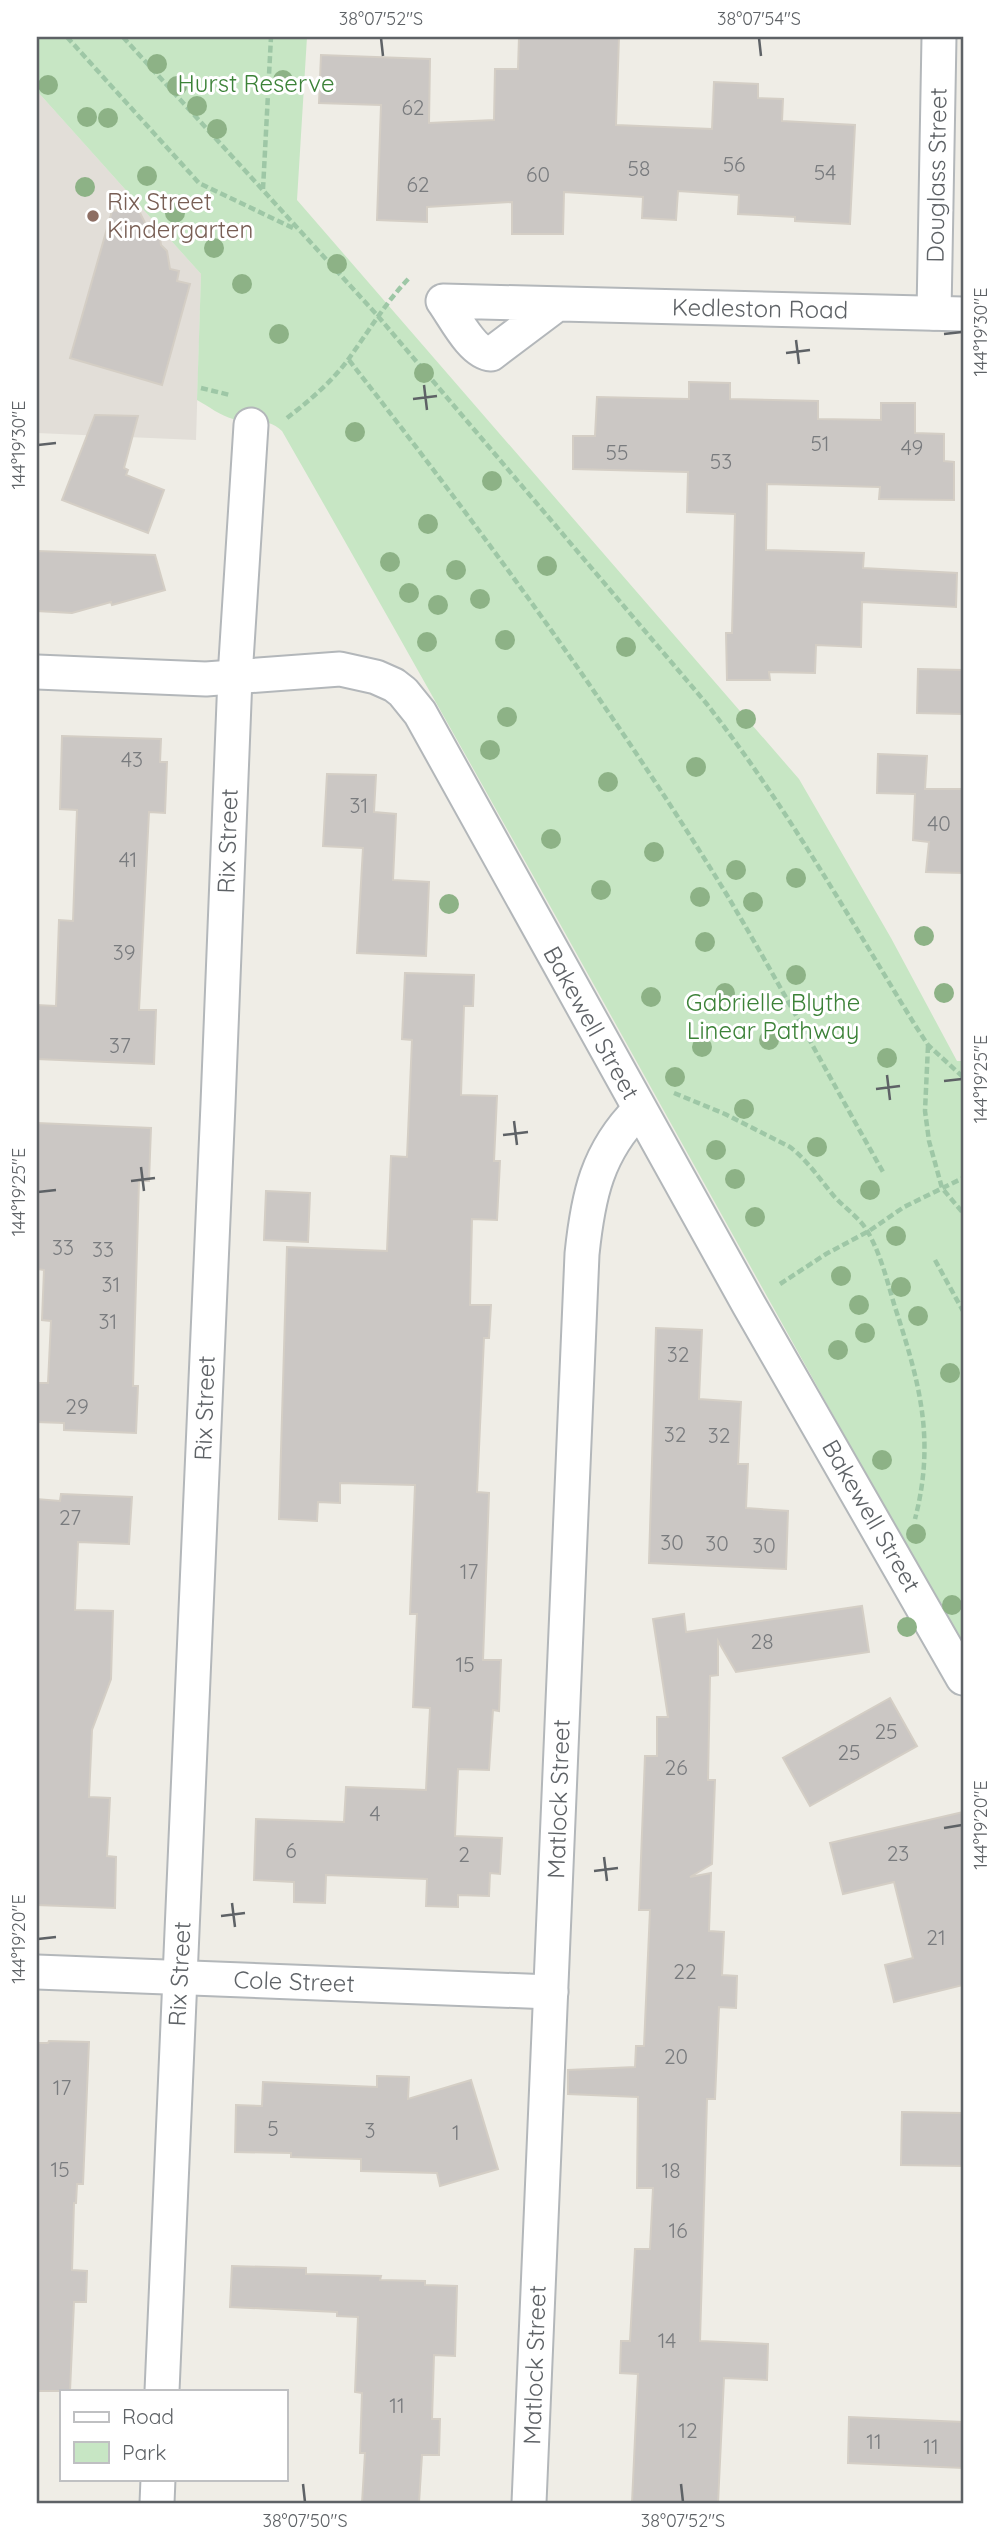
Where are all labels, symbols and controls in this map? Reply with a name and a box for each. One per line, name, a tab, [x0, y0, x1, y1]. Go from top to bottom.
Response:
text: 38°07'52"S	[339, 7, 423, 30]
text: 38°07'54"S	[717, 7, 801, 30]
park label: Hurst Reserve	[177, 68, 335, 98]
street label: Douglass Street	[919, 87, 953, 263]
house number: 62	[402, 94, 424, 120]
house number: 56	[723, 151, 745, 177]
house number: 58	[628, 155, 650, 181]
house number: 54	[814, 159, 836, 185]
house number: 60	[526, 161, 550, 187]
house number: 62	[407, 171, 429, 197]
place label: Rix Street Kindergarten	[107, 186, 253, 244]
marker: Rix Street Kindergarten	[85, 208, 101, 224]
text: 144°19'30"E	[969, 288, 992, 376]
street label: Kedleston Road	[672, 291, 848, 325]
text: 144°19'30"E	[7, 401, 30, 489]
house number: 51	[810, 430, 830, 456]
house number: 49	[901, 434, 923, 460]
house number: 55	[606, 439, 628, 465]
house number: 53	[710, 448, 732, 474]
house number: 43	[121, 746, 143, 772]
street label: Rix Street	[210, 788, 244, 894]
house number: 31	[350, 792, 368, 818]
house number: 40	[927, 810, 951, 836]
house number: 41	[119, 846, 137, 872]
house number: 39	[113, 939, 135, 965]
street label: Bakewell Street	[537, 941, 646, 1104]
park label: Gabrielle Blythe Linear Pathway	[686, 987, 860, 1045]
house number: 37	[109, 1032, 131, 1058]
text: 144°19'25"E	[969, 1035, 992, 1123]
text: 144°19'25"E	[7, 1148, 30, 1236]
house number: 33	[52, 1234, 74, 1260]
house number: 33	[92, 1236, 114, 1262]
house number: 31	[102, 1271, 120, 1297]
house number: 31	[99, 1308, 117, 1334]
house number: 32	[667, 1341, 689, 1367]
street label: Rix Street	[187, 1355, 221, 1461]
house number: 29	[65, 1393, 89, 1419]
house number: 32	[664, 1421, 686, 1447]
house number: 32	[708, 1422, 730, 1448]
street label: Bakewell Street	[816, 1434, 928, 1597]
house number: 27	[59, 1504, 81, 1530]
house number: 30	[660, 1529, 684, 1555]
house number: 30	[705, 1530, 729, 1556]
house number: 30	[752, 1532, 776, 1558]
house number: 17	[460, 1558, 478, 1584]
house number: 28	[751, 1628, 773, 1654]
house number: 15	[455, 1651, 475, 1677]
house number: 25	[874, 1718, 898, 1744]
street label: Matlock Street	[540, 1719, 576, 1879]
house number: 25	[837, 1739, 861, 1765]
house number: 26	[665, 1754, 687, 1780]
text: 144°19'20"E	[969, 1780, 992, 1870]
house number: 4	[369, 1800, 381, 1826]
house number: 6	[285, 1837, 297, 1863]
house number: 23	[887, 1840, 909, 1866]
house number: 2	[458, 1841, 470, 1867]
text: 144°19'20"E	[7, 1894, 30, 1984]
street label: Rix Street	[161, 1921, 197, 2027]
house number: 21	[926, 1924, 946, 1950]
house number: 22	[673, 1958, 697, 1984]
street label: Cole Street	[233, 1964, 355, 1998]
house number: 20	[664, 2043, 688, 2069]
house number: 17	[53, 2074, 71, 2100]
house number: 5	[267, 2115, 279, 2141]
house number: 3	[364, 2117, 376, 2143]
house number: 1	[452, 2119, 460, 2145]
house number: 15	[50, 2156, 70, 2182]
house number: 18	[661, 2157, 681, 2183]
house number: 16	[668, 2217, 688, 2243]
street label: Matlock Street	[516, 2285, 552, 2445]
house number: 14	[658, 2327, 676, 2353]
legend	[60, 2390, 287, 2480]
house number: 11	[389, 2392, 405, 2418]
text: Road	[122, 2403, 174, 2429]
house number: 12	[678, 2417, 698, 2443]
house number: 11	[866, 2428, 882, 2454]
house number: 11	[923, 2433, 939, 2459]
text: Park	[122, 2439, 166, 2465]
text: 38°07'50"S	[262, 2509, 348, 2532]
text: 38°07'52"S	[641, 2509, 725, 2532]

